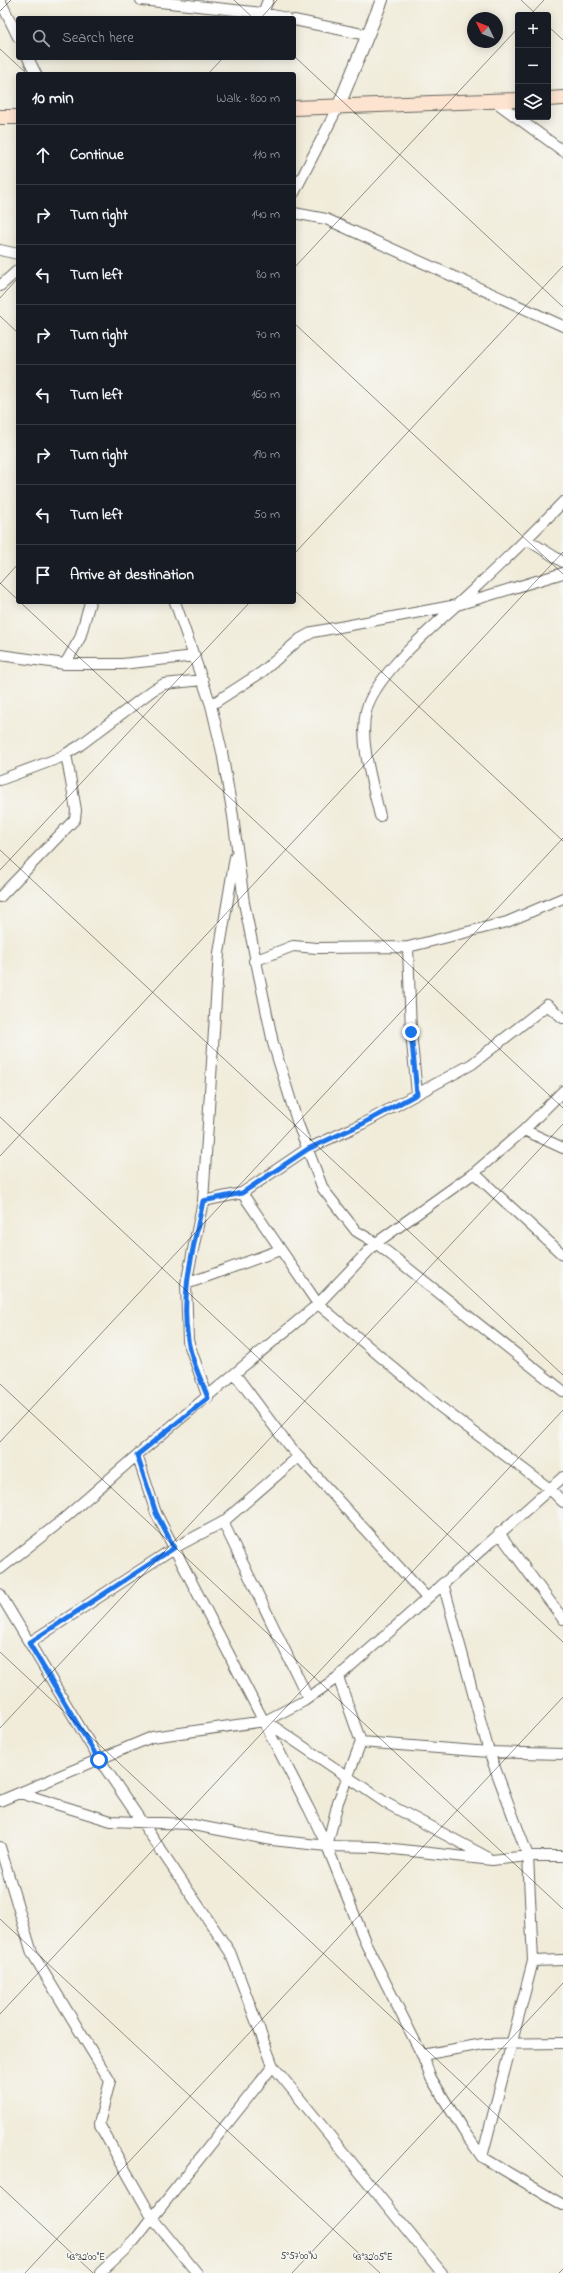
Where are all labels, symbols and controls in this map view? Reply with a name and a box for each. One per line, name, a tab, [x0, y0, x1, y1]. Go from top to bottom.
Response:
north arrow	[467, 12, 503, 48]
map controls	[515, 12, 551, 120]
button: +	[515, 12, 551, 48]
search box	[16, 16, 296, 60]
icon: search	[30, 27, 52, 49]
text: Search here	[62, 27, 134, 49]
button: −	[515, 48, 551, 84]
button: layers	[515, 84, 551, 120]
text: 10 min	[32, 86, 74, 111]
text: Walk · 800 m	[216, 89, 280, 108]
icon: ahead	[32, 144, 54, 166]
text: Continue	[70, 144, 124, 166]
text: 110 m	[253, 145, 280, 164]
icon: right	[32, 204, 54, 226]
text: Turn right	[70, 204, 128, 226]
text: 140 m	[252, 205, 280, 224]
icon: left	[32, 264, 54, 286]
text: Turn left	[70, 264, 123, 286]
text: 80 m	[256, 265, 280, 284]
icon: right	[32, 324, 54, 346]
text: Turn right	[70, 324, 128, 346]
text: 70 m	[256, 325, 280, 344]
icon: left	[32, 384, 54, 406]
text: Turn left	[70, 384, 123, 406]
text: 160 m	[251, 385, 280, 404]
icon: right	[32, 444, 54, 466]
text: Turn right	[70, 444, 128, 466]
text: 190 m	[253, 445, 280, 464]
icon: left	[32, 504, 54, 526]
text: Turn left	[70, 504, 123, 526]
text: 50 m	[254, 505, 280, 524]
icon: arrive	[32, 564, 54, 586]
text: Arrive at destination	[70, 564, 194, 586]
route end	[402, 1023, 420, 1041]
route start	[90, 1751, 108, 1769]
text: 5°57'00"N	[280, 2249, 318, 2264]
text: 43°32'00"E	[67, 2250, 105, 2265]
text: 43°32'05"E	[353, 2250, 393, 2265]

